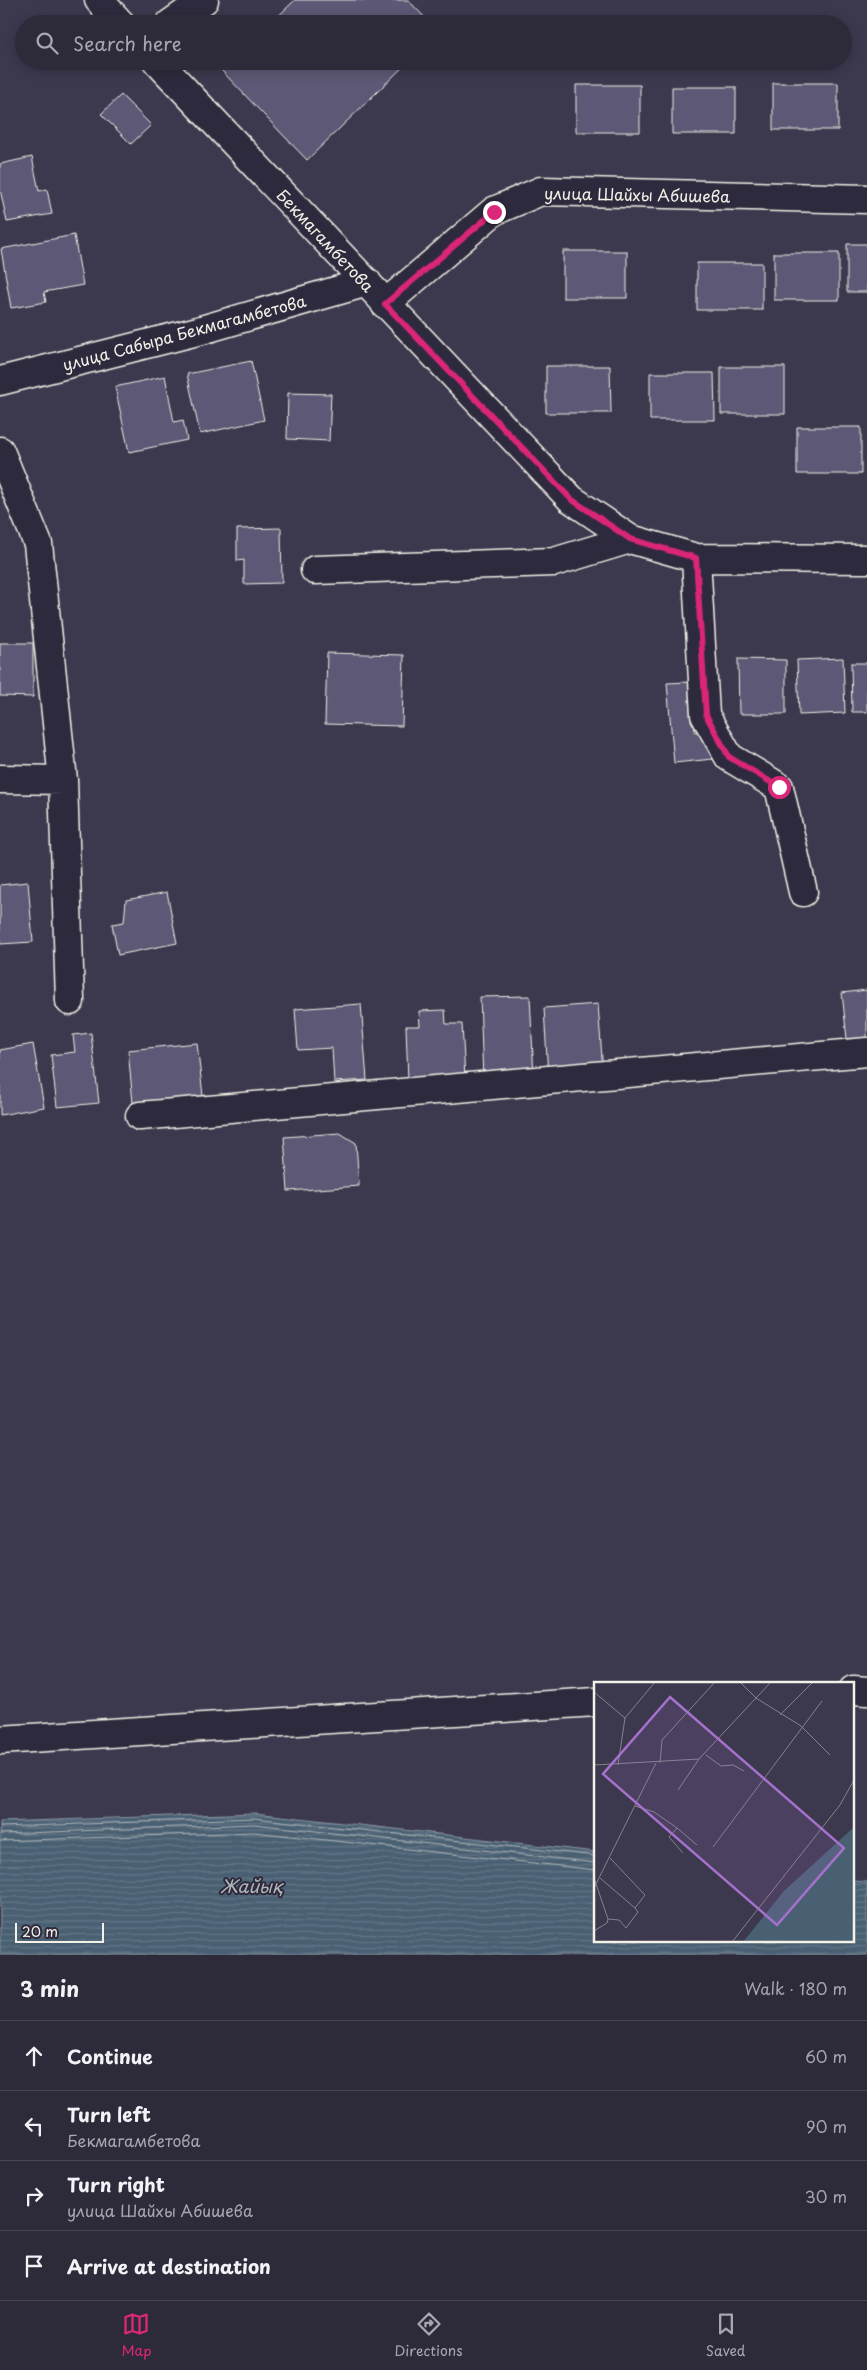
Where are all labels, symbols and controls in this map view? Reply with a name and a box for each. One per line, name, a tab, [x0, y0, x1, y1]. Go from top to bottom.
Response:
search box	[15, 15, 852, 70]
icon: search	[33, 29, 61, 57]
text: Search here	[73, 29, 182, 57]
street label: улица Шайхы Абишева	[544, 180, 730, 208]
street label: Бекмагамбетова	[272, 183, 380, 297]
route end	[483, 201, 506, 224]
street label: улица Сабыра Бекмагамбетова	[59, 288, 309, 376]
route start	[768, 776, 791, 799]
inset map	[594, 1682, 854, 1942]
water label: Жайық	[220, 1872, 285, 1899]
scale bar	[15, 1920, 104, 1943]
text: 20 m	[22, 1921, 58, 1942]
text: 3 min	[20, 1972, 79, 2004]
text: Walk · 180 m	[744, 1976, 847, 2000]
icon: ahead	[20, 2042, 48, 2070]
text: Continue	[67, 2042, 153, 2070]
text: 60 m	[805, 2044, 847, 2068]
text: Turn left	[67, 2100, 151, 2128]
icon: left	[20, 2112, 48, 2140]
text: 90 m	[806, 2114, 847, 2138]
text: Бекмагамбетова	[67, 2128, 201, 2152]
text: Turn right	[67, 2170, 165, 2198]
icon: right	[20, 2182, 48, 2210]
text: 30 m	[805, 2184, 847, 2208]
text: улица Шайхы Абишева	[67, 2198, 253, 2222]
icon: arrive	[20, 2252, 48, 2280]
text: Arrive at destination	[67, 2252, 271, 2280]
tab: Map	[122, 2310, 151, 2361]
tab: Directions	[395, 2310, 463, 2361]
tab: Saved	[706, 2310, 745, 2361]

